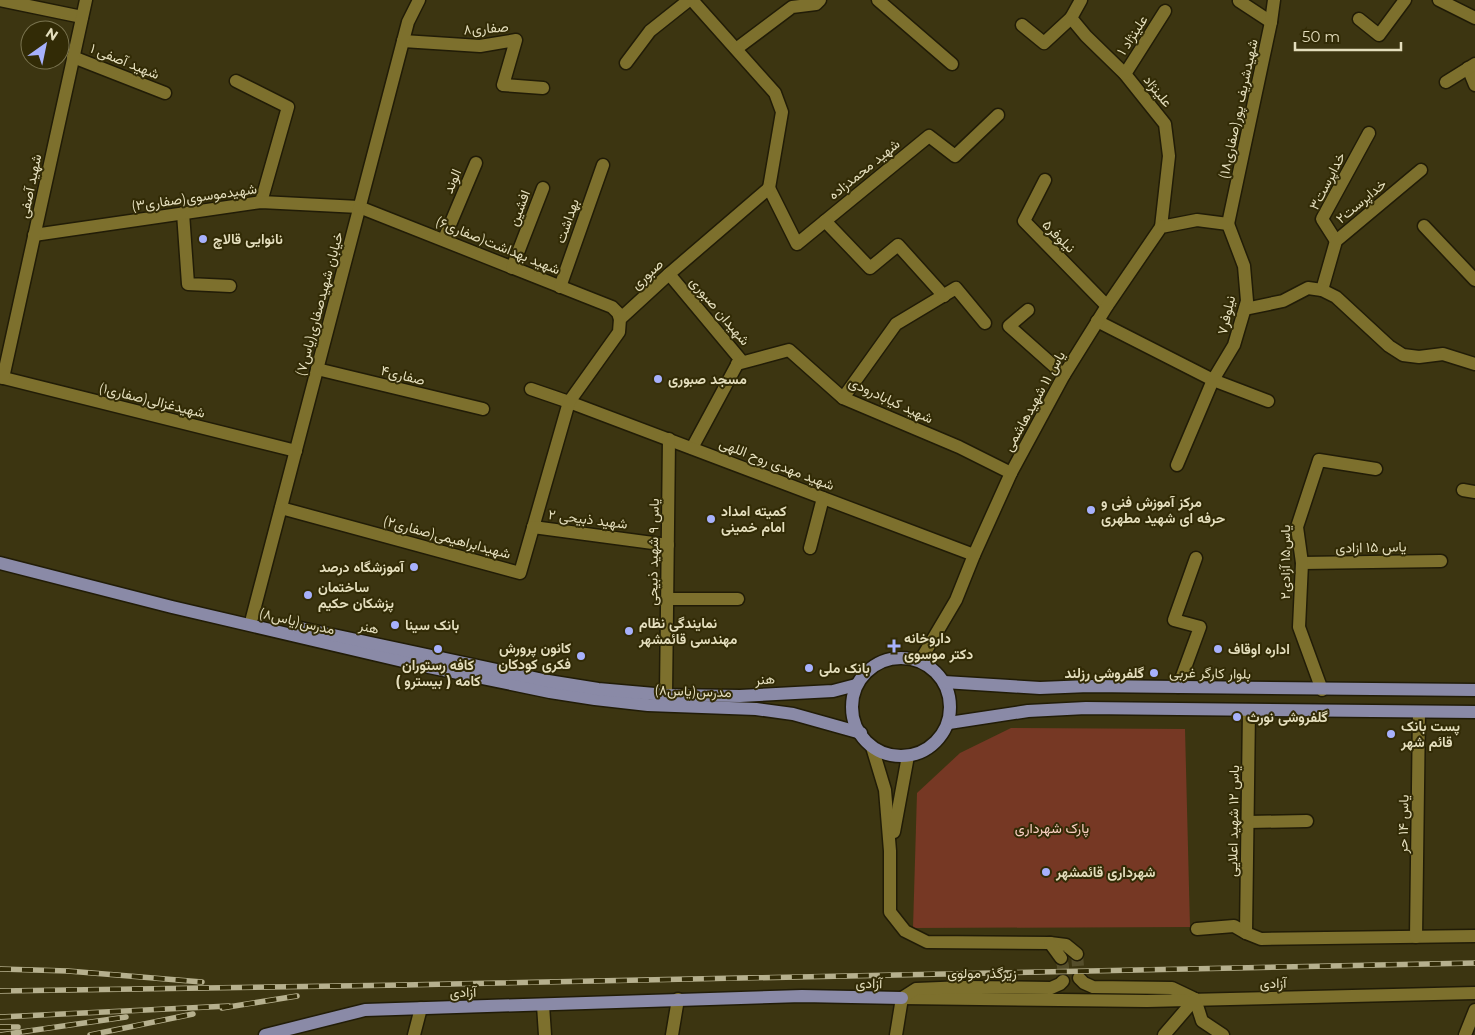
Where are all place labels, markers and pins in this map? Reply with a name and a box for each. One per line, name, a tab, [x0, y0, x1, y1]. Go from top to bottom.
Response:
place label: نانوایی قالاچ	[213, 230, 283, 249]
marker: نانوایی قالاچ	[197, 233, 209, 245]
place label: مسجد صبوری	[668, 370, 747, 388]
marker: مسجد صبوری	[652, 373, 664, 385]
place label: مرکز آموزش فنی و حرفه ای شهید مطهری	[1101, 493, 1226, 527]
place label: کمیته امداد امام خمینی	[721, 502, 787, 536]
marker: مرکز آموزش فنی و حرفه ای شهید مطهری	[1085, 504, 1097, 516]
marker: کمیته امداد امام خمینی	[705, 513, 717, 525]
place label: آموزشگاه درصد	[319, 558, 405, 576]
marker: آموزشگاه درصد	[408, 561, 420, 573]
place label: ساختمان پزشکان حکیم	[318, 578, 394, 613]
marker: ساختمان پزشکان حکیم	[302, 589, 314, 601]
place label: نمایندگی نظام مهندسی قائمشهر	[638, 614, 738, 648]
place label: بانک سینا	[405, 616, 459, 634]
marker: بانک سینا	[389, 619, 401, 631]
marker: نمایندگی نظام مهندسی قائمشهر	[623, 625, 635, 637]
place label: داروخانه دکتر موسوی	[904, 629, 973, 663]
place label: کانون پرورش فکری کودکان	[498, 639, 571, 673]
marker: داروخانه دکتر موسوی	[888, 640, 900, 652]
place label: اداره اوقاف	[1228, 640, 1290, 658]
marker: کافه رستوران کامه ( بیسترو )	[432, 643, 444, 655]
marker: اداره اوقاف	[1212, 643, 1224, 655]
marker: کانون پرورش فکری کودکان	[575, 650, 587, 662]
place label: کافه رستوران کامه ( بیسترو )	[395, 656, 481, 690]
place label: بانک ملی	[819, 659, 870, 677]
marker: بانک ملی	[803, 662, 815, 674]
place label: گلفروشی رزلند	[1065, 664, 1144, 682]
marker: گلفروشی رزلند	[1148, 667, 1160, 679]
place label: گلفروشی نورث	[1247, 708, 1328, 726]
marker: گلفروشی نورث	[1231, 711, 1243, 723]
place label: پست بانک قائم شهر	[1400, 717, 1460, 751]
marker: پست بانک قائم شهر	[1385, 728, 1397, 740]
place label: شهرداری قائمشهر	[1055, 863, 1156, 881]
marker: شهرداری قائمشهر	[1040, 866, 1052, 878]

